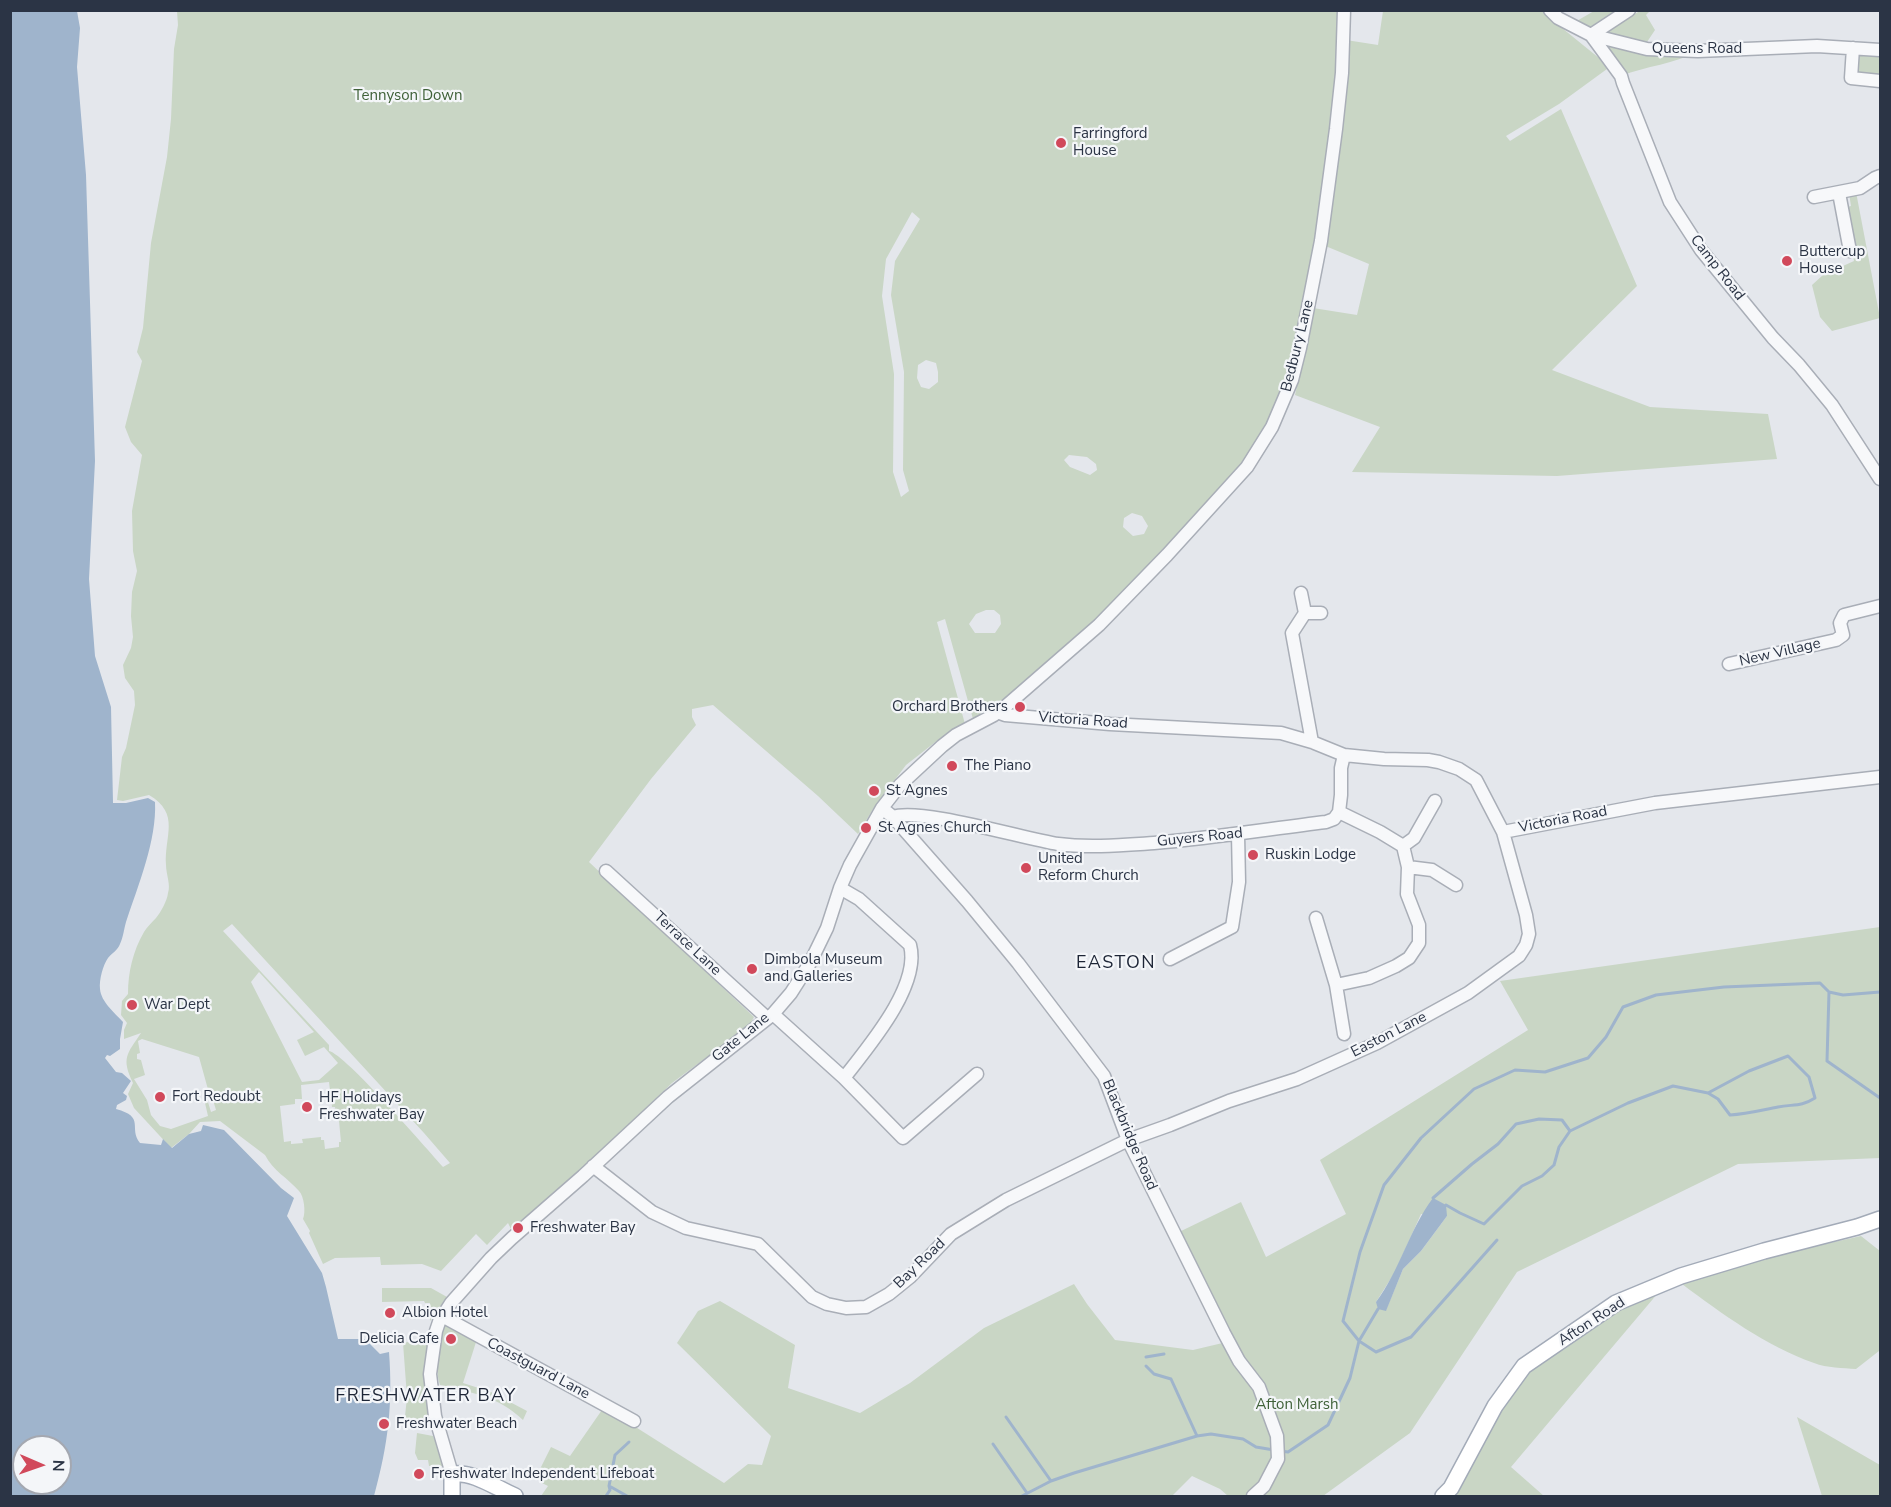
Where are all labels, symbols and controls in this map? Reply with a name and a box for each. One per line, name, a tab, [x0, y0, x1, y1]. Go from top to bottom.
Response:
street label: Queens Road	[1652, 40, 1742, 58]
park label: Tennyson Down	[354, 87, 462, 105]
place label: Farringford House	[1073, 125, 1148, 160]
marker: Farringford House	[1054, 136, 1068, 150]
street label: Camp Road	[1686, 232, 1748, 304]
place label: Buttercup House	[1799, 243, 1865, 278]
marker: Buttercup House	[1780, 254, 1794, 268]
street label: Bedbury Lane	[1278, 298, 1318, 394]
street label: New Village	[1738, 635, 1822, 671]
place label: Orchard Brothers	[892, 698, 1008, 716]
marker: Orchard Brothers	[1013, 700, 1027, 714]
street label: Victoria Road	[1038, 709, 1128, 733]
place label: The Piano	[964, 757, 1031, 775]
marker: The Piano	[945, 759, 959, 773]
place label: St Agnes	[886, 782, 948, 800]
marker: St Agnes	[867, 784, 881, 798]
street label: Victoria Road	[1517, 803, 1609, 837]
place label: St Agnes Church	[878, 819, 991, 837]
marker: St Agnes Church	[859, 821, 873, 835]
street label: Guyers Road	[1156, 825, 1244, 851]
place label: Ruskin Lodge	[1265, 846, 1356, 864]
marker: Ruskin Lodge	[1246, 848, 1260, 862]
place label: United Reform Church	[1038, 850, 1139, 885]
marker: United Reform Church	[1019, 861, 1033, 875]
street label: Terrace Lane	[650, 908, 724, 980]
place label: Dimbola Museum and Galleries	[764, 951, 882, 986]
district label: EASTON	[1076, 953, 1156, 975]
marker: Dimbola Museum and Galleries	[745, 962, 759, 976]
place label: War Dept	[144, 996, 210, 1014]
marker: War Dept	[125, 998, 139, 1012]
street label: Easton Lane	[1348, 1008, 1430, 1062]
street label: Gate Lane	[709, 1009, 773, 1067]
street label: Blackbridge Road	[1097, 1077, 1161, 1193]
place label: Fort Redoubt	[172, 1088, 260, 1106]
place label: HF Holidays Freshwater Bay	[319, 1089, 425, 1124]
marker: Fort Redoubt	[153, 1090, 167, 1104]
marker: HF Holidays Freshwater Bay	[300, 1100, 314, 1114]
place label: Freshwater Bay	[530, 1219, 636, 1237]
marker: Freshwater Bay	[511, 1221, 525, 1235]
street label: Bay Road	[891, 1235, 949, 1293]
street label: Afton Road	[1555, 1294, 1629, 1350]
place label: Albion Hotel	[402, 1304, 488, 1322]
marker: Albion Hotel	[383, 1306, 397, 1320]
place label: Delicia Cafe	[359, 1330, 439, 1348]
marker: Delicia Cafe	[444, 1332, 458, 1346]
street label: Coastguard Lane	[484, 1334, 592, 1404]
district label: FRESHWATER BAY	[335, 1386, 517, 1408]
park label: Afton Marsh	[1255, 1396, 1339, 1414]
place label: Freshwater Beach	[396, 1415, 517, 1433]
marker: Freshwater Beach	[377, 1417, 391, 1431]
north arrow	[12, 1435, 72, 1495]
text: N	[47, 1459, 69, 1472]
place label: Freshwater Independent Lifeboat	[431, 1465, 654, 1483]
marker: Freshwater Independent Lifeboat	[412, 1467, 426, 1481]

